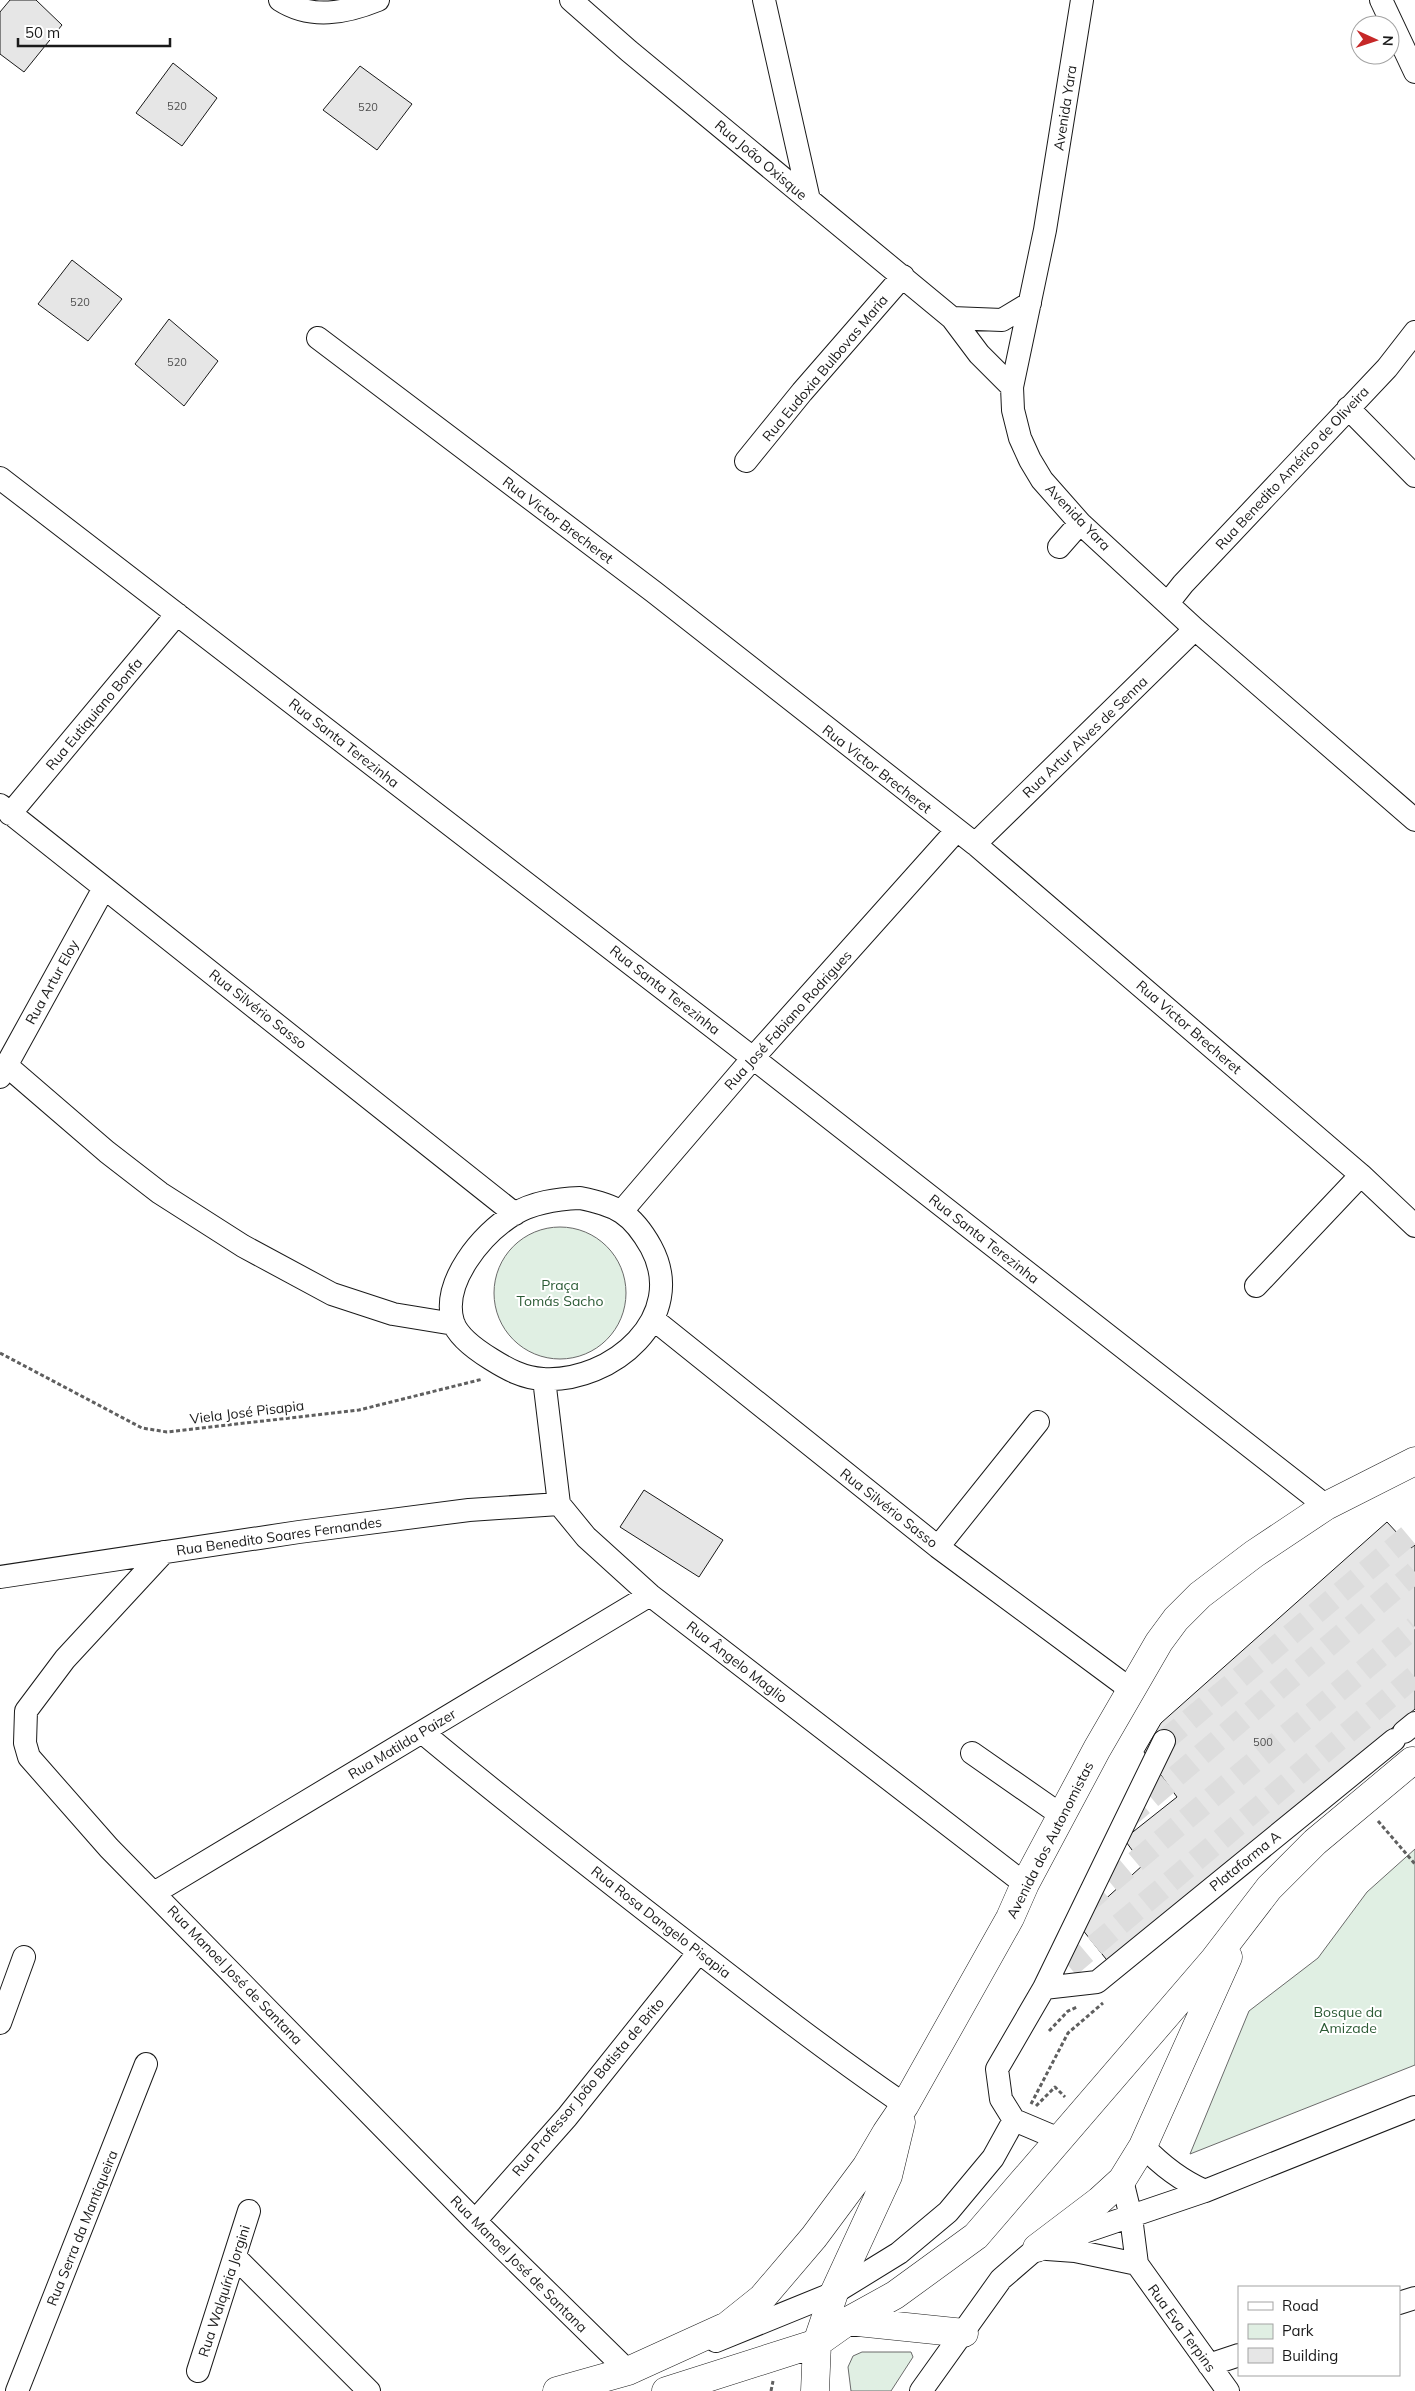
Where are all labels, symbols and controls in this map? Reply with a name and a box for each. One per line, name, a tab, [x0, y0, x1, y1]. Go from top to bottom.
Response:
scale bar	[18, 15, 170, 47]
north arrow	[1350, 15, 1400, 65]
text: 50 m	[25, 23, 60, 42]
text: N	[1379, 35, 1397, 46]
street label: Avenida Yara	[1049, 64, 1081, 152]
house number: 520	[167, 99, 187, 113]
house number: 520	[358, 100, 378, 114]
street label: Rua João Oxisque	[711, 116, 811, 204]
street label: Rua Eudoxia Bulbovas Maria	[758, 291, 892, 445]
house number: 520	[70, 295, 90, 309]
house number: 520	[167, 355, 187, 369]
street label: Rua Benedito Américo de Oliveira	[1211, 383, 1373, 553]
street label: Rua Victor Brecheret	[499, 473, 617, 568]
street label: Avenida Yara	[1042, 480, 1114, 554]
street label: Rua Eutiquiano Bonfa	[42, 654, 146, 774]
street label: Rua Artur Alves de Senna	[1019, 672, 1151, 802]
street label: Rua Santa Terezinha	[285, 694, 403, 792]
street label: Rua Victor Brecheret	[819, 721, 935, 817]
street label: Rua Artur Eloy	[21, 936, 83, 1028]
street label: Rua Santa Terezinha	[606, 941, 724, 1039]
street label: Rua José Fabiano Rodrigues	[720, 946, 856, 1094]
street label: Rua Silvério Sasso	[205, 965, 311, 1053]
street label: Rua Victor Brecheret	[1133, 976, 1245, 1078]
street label: Rua Santa Terezinha	[925, 1190, 1043, 1288]
park label: Praça Tomás Sacho	[517, 1276, 603, 1310]
street label: Viela José Pisapia	[189, 1396, 305, 1428]
street label: Rua Silvério Sasso	[836, 1464, 942, 1552]
street label: Rua Benedito Soares Fernandes	[175, 1513, 383, 1559]
street label: Rua Ângelo Maglio	[683, 1617, 791, 1707]
street label: Rua Matilda Paizer	[345, 1704, 460, 1783]
house number: 500	[1253, 1735, 1273, 1749]
street label: Avenida dos Autonomistas	[1002, 1758, 1098, 1922]
street label: Plataforma A	[1206, 1826, 1285, 1895]
street label: Rua Rosa Dangelo Pisapia	[588, 1862, 734, 1982]
street label: Rua Manoel José de Santana	[164, 1902, 306, 2048]
street label: Rua Professor João Batista de Brito	[508, 1994, 668, 2180]
park label: Bosque da Amizade	[1313, 2003, 1383, 2037]
street label: Rua Serra da Mantiqueira	[42, 2147, 122, 2309]
street label: Rua Manoel José de Santana	[447, 2192, 591, 2336]
street label: Rua Walquíria Jorgini	[194, 2223, 254, 2359]
street label: Rua Eva Terpins	[1144, 2281, 1220, 2375]
legend	[1238, 2286, 1400, 2376]
text: Road	[1282, 2296, 1319, 2315]
text: Park	[1282, 2321, 1314, 2340]
text: Building	[1282, 2346, 1338, 2365]

